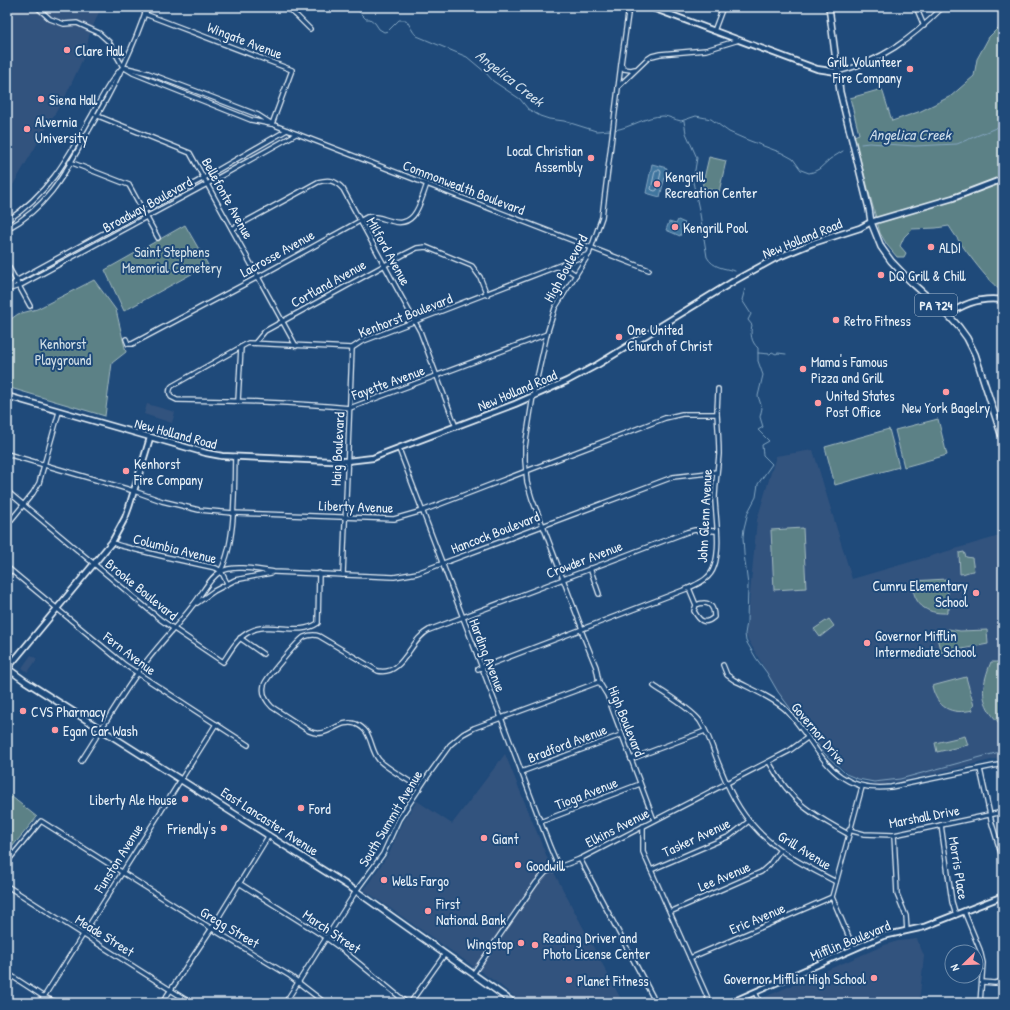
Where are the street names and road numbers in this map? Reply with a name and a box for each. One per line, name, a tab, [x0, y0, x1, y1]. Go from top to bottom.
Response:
street label: Wingate Avenue	[204, 17, 286, 64]
street label: Bellefonte Avenue	[198, 154, 258, 243]
street label: Commonwealth Boulevard	[400, 155, 528, 219]
street label: Broadway Boulevard	[99, 171, 196, 237]
street label: Milford Avenue	[362, 213, 416, 289]
street label: New Holland Road	[759, 213, 845, 263]
street label: Lacrosse Avenue	[236, 225, 318, 281]
street label: High Boulevard	[539, 230, 593, 306]
street label: Cortland Avenue	[287, 254, 369, 311]
street label: Kenhorst Boulevard	[355, 288, 455, 342]
road number: PA 724	[915, 294, 957, 316]
street label: Fayette Avenue	[348, 360, 428, 405]
street label: New Holland Road	[474, 365, 560, 415]
street label: Haig Boulevard	[326, 411, 349, 487]
street label: New Holland Road	[133, 413, 220, 453]
street label: John Glenn Avenue	[692, 468, 716, 563]
street label: Liberty Avenue	[318, 495, 394, 518]
street label: Hancock Boulevard	[448, 506, 543, 558]
street label: Columbia Avenue	[131, 528, 219, 568]
street label: Crowder Avenue	[543, 536, 625, 582]
street label: Brooke Boulevard	[102, 554, 183, 624]
street label: Harding Avenue	[464, 616, 511, 695]
street label: Fern Avenue	[99, 626, 161, 679]
street label: High Boulevard	[603, 683, 650, 760]
street label: Governor Drive	[787, 698, 851, 768]
street label: Bradford Avenue	[525, 719, 610, 767]
street label: South Summit Avenue	[354, 766, 427, 870]
street label: Tioga Avenue	[552, 772, 621, 815]
street label: East Lancaster Avenue	[217, 782, 323, 860]
street label: Marshall Drive	[887, 800, 961, 832]
street label: Elkins Avenue	[582, 803, 653, 851]
street label: Tasker Avenue	[659, 813, 733, 861]
street label: Funston Avenue	[89, 819, 147, 897]
street label: Grill Avenue	[775, 826, 836, 874]
street label: Morris Place	[945, 835, 973, 901]
street label: Lee Avenue	[695, 856, 753, 896]
street label: Eric Avenue	[726, 898, 788, 938]
street label: Gregg Street	[196, 902, 263, 953]
street label: March Street	[299, 905, 365, 958]
street label: Meade Street	[72, 909, 138, 961]
street label: Mifflin Boulevard	[807, 915, 893, 965]

